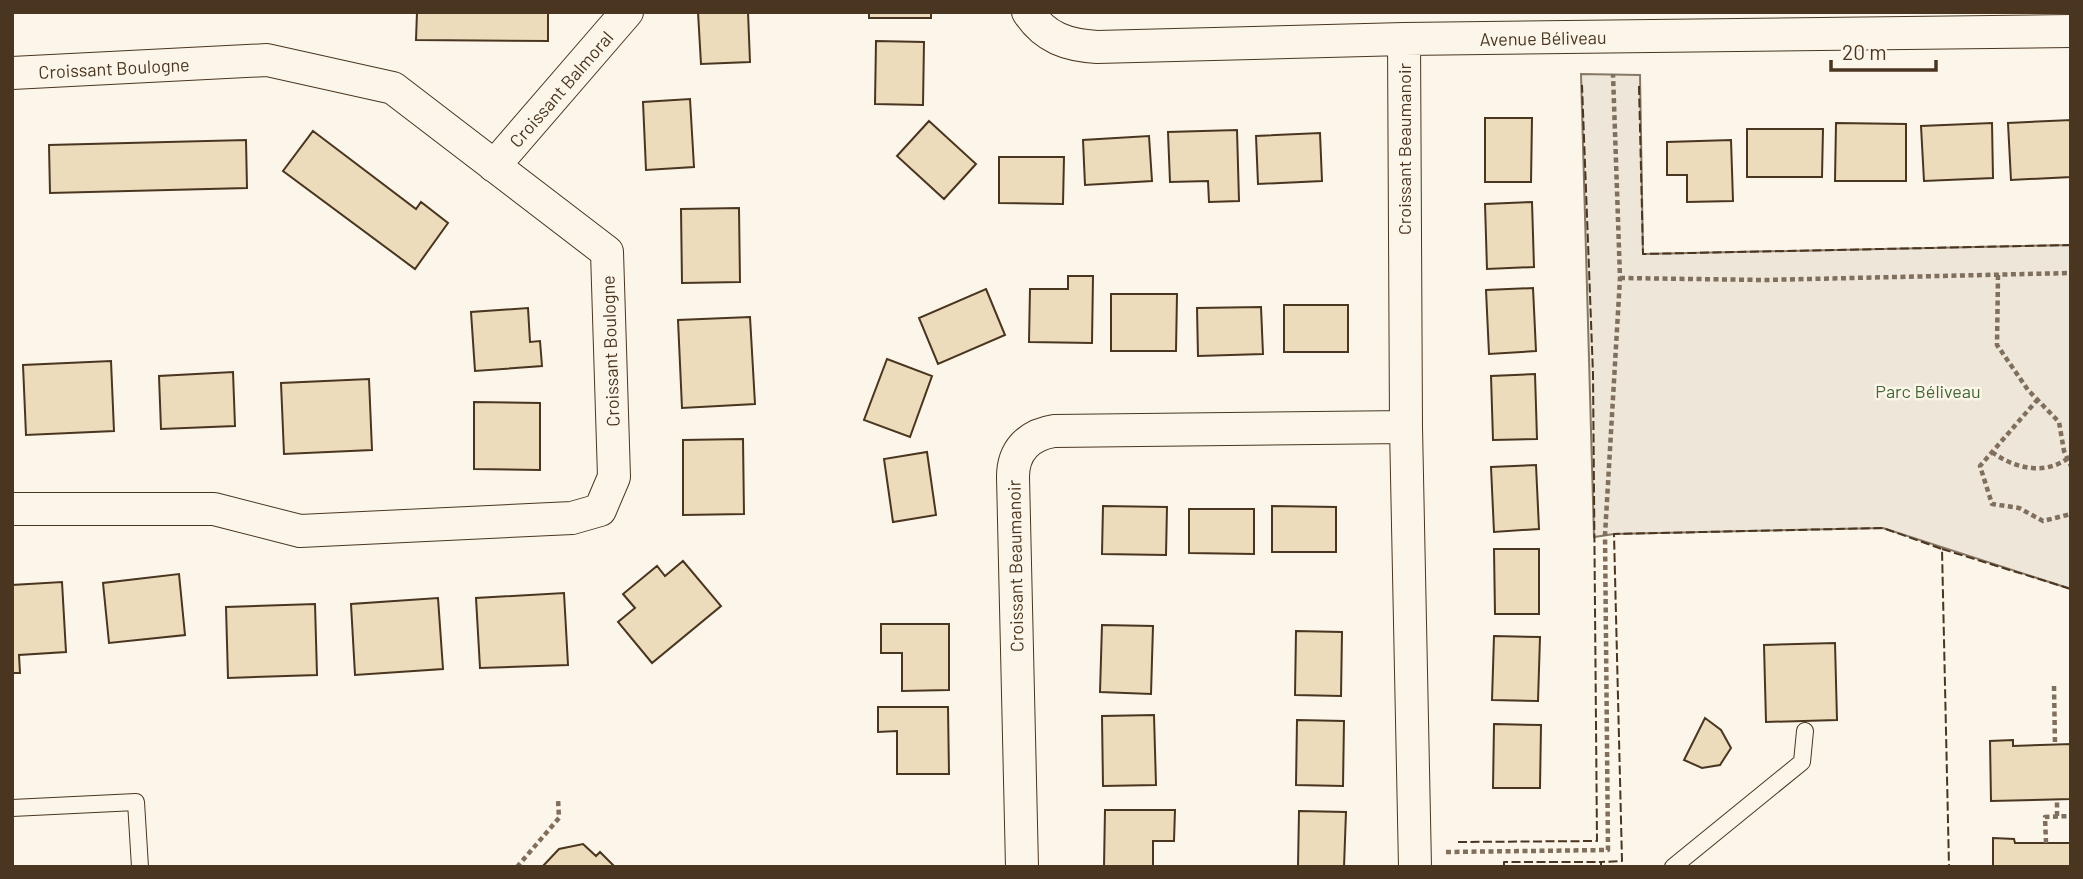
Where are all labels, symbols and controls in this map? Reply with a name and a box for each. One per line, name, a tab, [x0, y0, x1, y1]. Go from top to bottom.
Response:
street label: Croissant Balmoral	[505, 26, 617, 152]
street label: Avenue Béliveau	[1479, 26, 1607, 50]
scale bar	[1831, 28, 1936, 72]
text: 20 m	[1842, 39, 1887, 64]
street label: Croissant Boulogne	[38, 53, 190, 83]
street label: Croissant Beaumanoir	[1393, 62, 1415, 235]
street label: Croissant Boulogne	[596, 275, 624, 427]
park label: Parc Béliveau	[1875, 380, 1981, 402]
street label: Croissant Beaumanoir	[1002, 479, 1028, 652]

